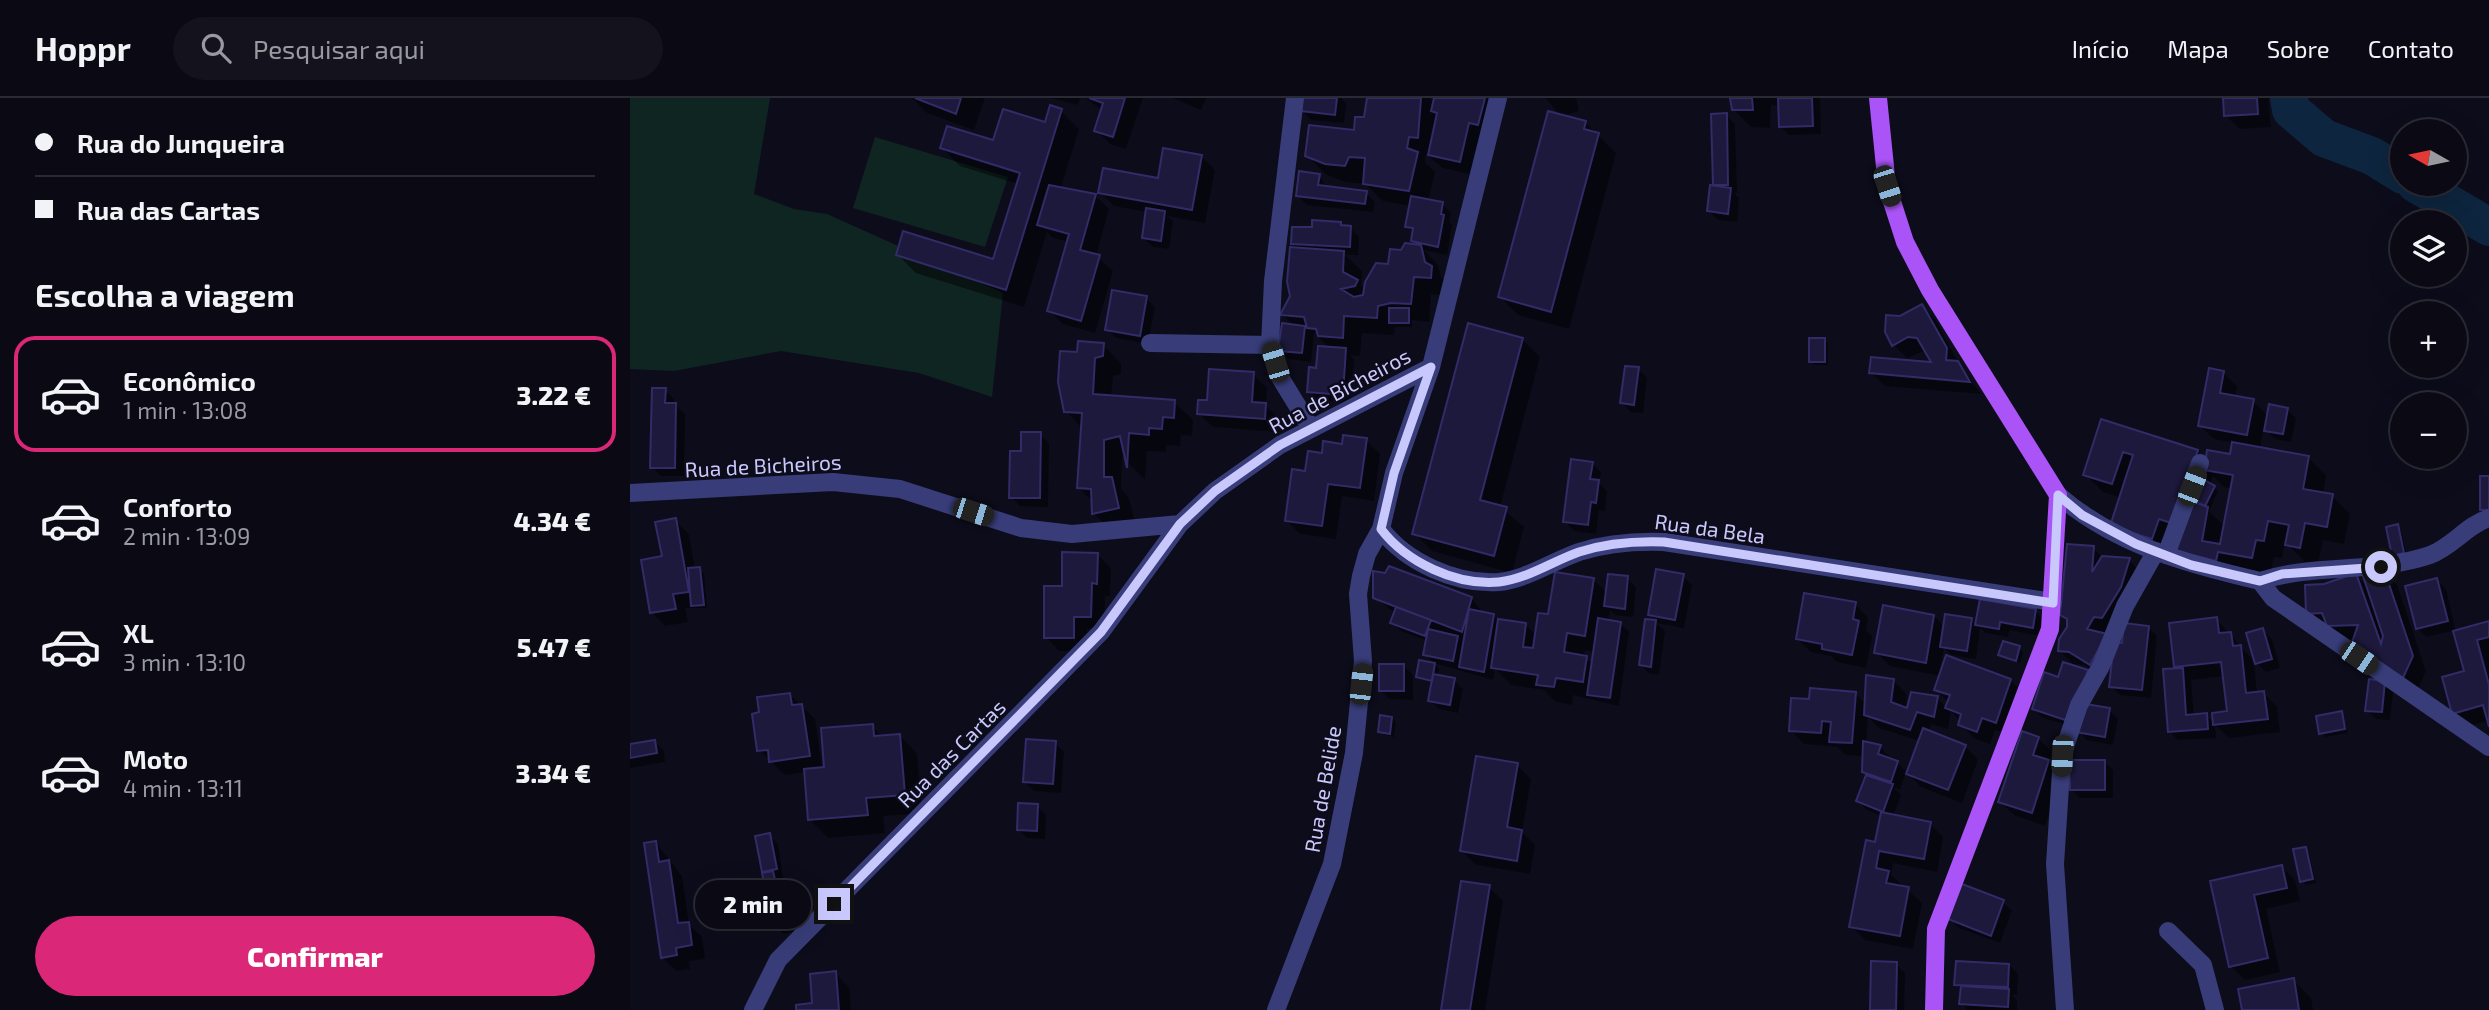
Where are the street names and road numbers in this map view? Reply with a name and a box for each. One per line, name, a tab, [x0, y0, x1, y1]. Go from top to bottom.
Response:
street label: Rua de Bicheiros	[1264, 342, 1414, 438]
street label: Rua de Bicheiros	[684, 448, 842, 482]
street label: Rua da Bela	[1653, 508, 1767, 548]
street label: Rua das Cartas	[892, 694, 1010, 812]
street label: Rua de Belide	[1299, 724, 1345, 854]

